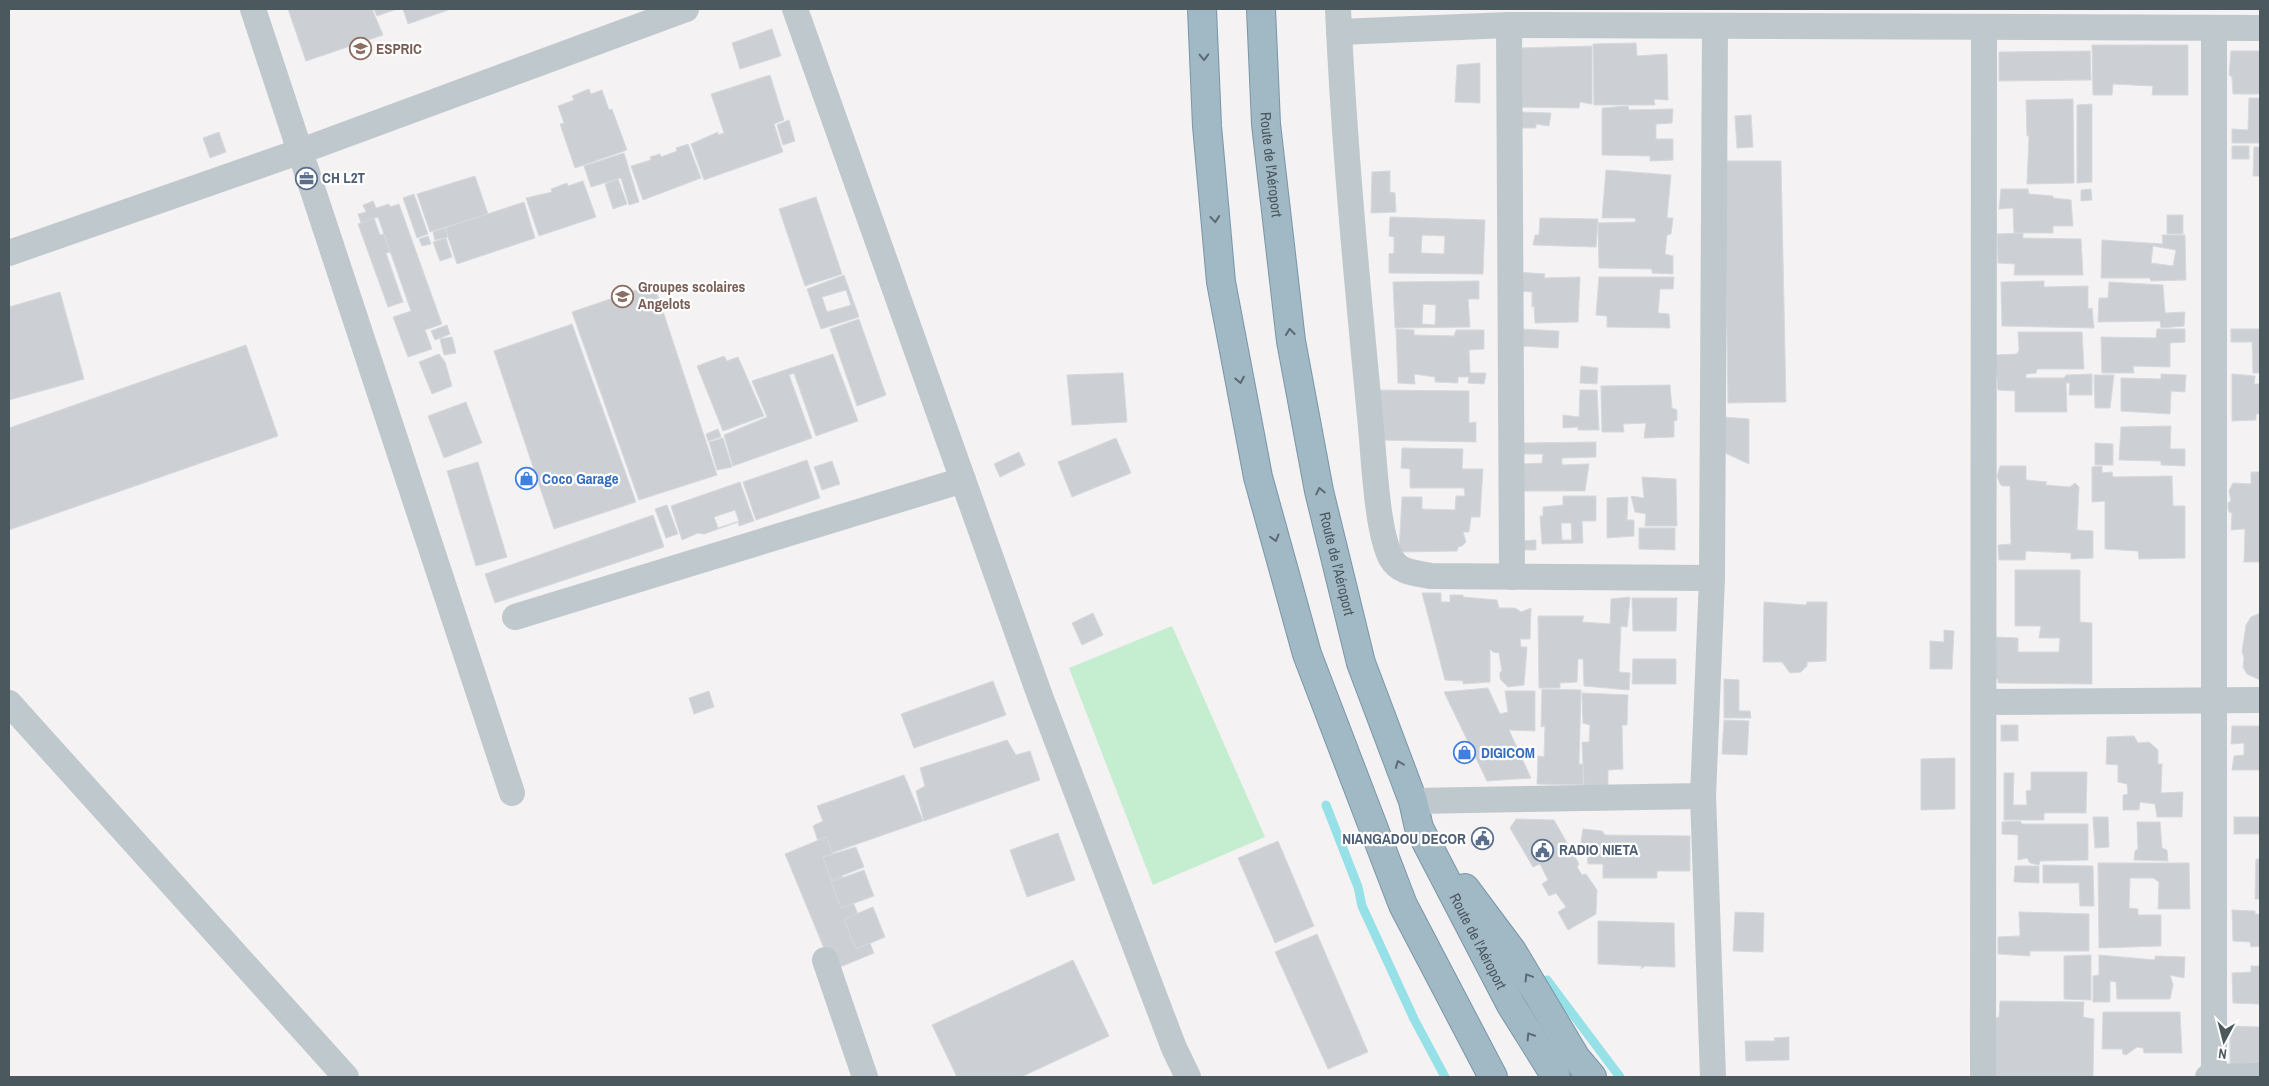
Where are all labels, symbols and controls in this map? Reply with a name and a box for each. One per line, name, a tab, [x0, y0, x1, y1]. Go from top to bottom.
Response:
school or university icon: ESPRIC	[348, 37, 372, 61]
place label: ESPRIC	[376, 38, 422, 59]
one-way arrow	[1199, 54, 1209, 62]
street label: Route de l'Aéroport	[1255, 112, 1288, 219]
office icon: CH L2T	[294, 166, 318, 190]
place label: CH L2T	[322, 167, 366, 188]
one-way arrow	[1210, 216, 1221, 224]
place label: Groupes scolaires Angelots	[638, 276, 746, 314]
school or university icon: Groupes scolaires Angelots	[610, 284, 634, 308]
one-way arrow	[1285, 327, 1296, 335]
one-way arrow	[1234, 376, 1245, 384]
shop icon: Coco Garage	[514, 467, 538, 491]
place label: Coco Garage	[542, 468, 619, 489]
one-way arrow	[1315, 487, 1326, 496]
street label: Route de l'Aéroport	[1315, 510, 1360, 618]
one-way arrow	[1270, 534, 1280, 542]
shop icon: DIGICOM	[1453, 741, 1477, 765]
place label: DIGICOM	[1481, 742, 1535, 763]
one-way arrow	[1395, 761, 1405, 769]
public building icon: NIANGADOU DECOR	[1470, 827, 1494, 851]
place label: NIANGADOU DECOR	[1342, 828, 1466, 849]
public building icon: RADIO NIETA	[1531, 838, 1555, 862]
place label: RADIO NIETA	[1559, 839, 1638, 860]
street label: Route de l'Aéroport	[1445, 889, 1512, 993]
one-way arrow	[1525, 974, 1535, 983]
north arrow	[2199, 1016, 2249, 1066]
one-way arrow	[1527, 1032, 1536, 1042]
text: N	[2217, 1044, 2228, 1063]

